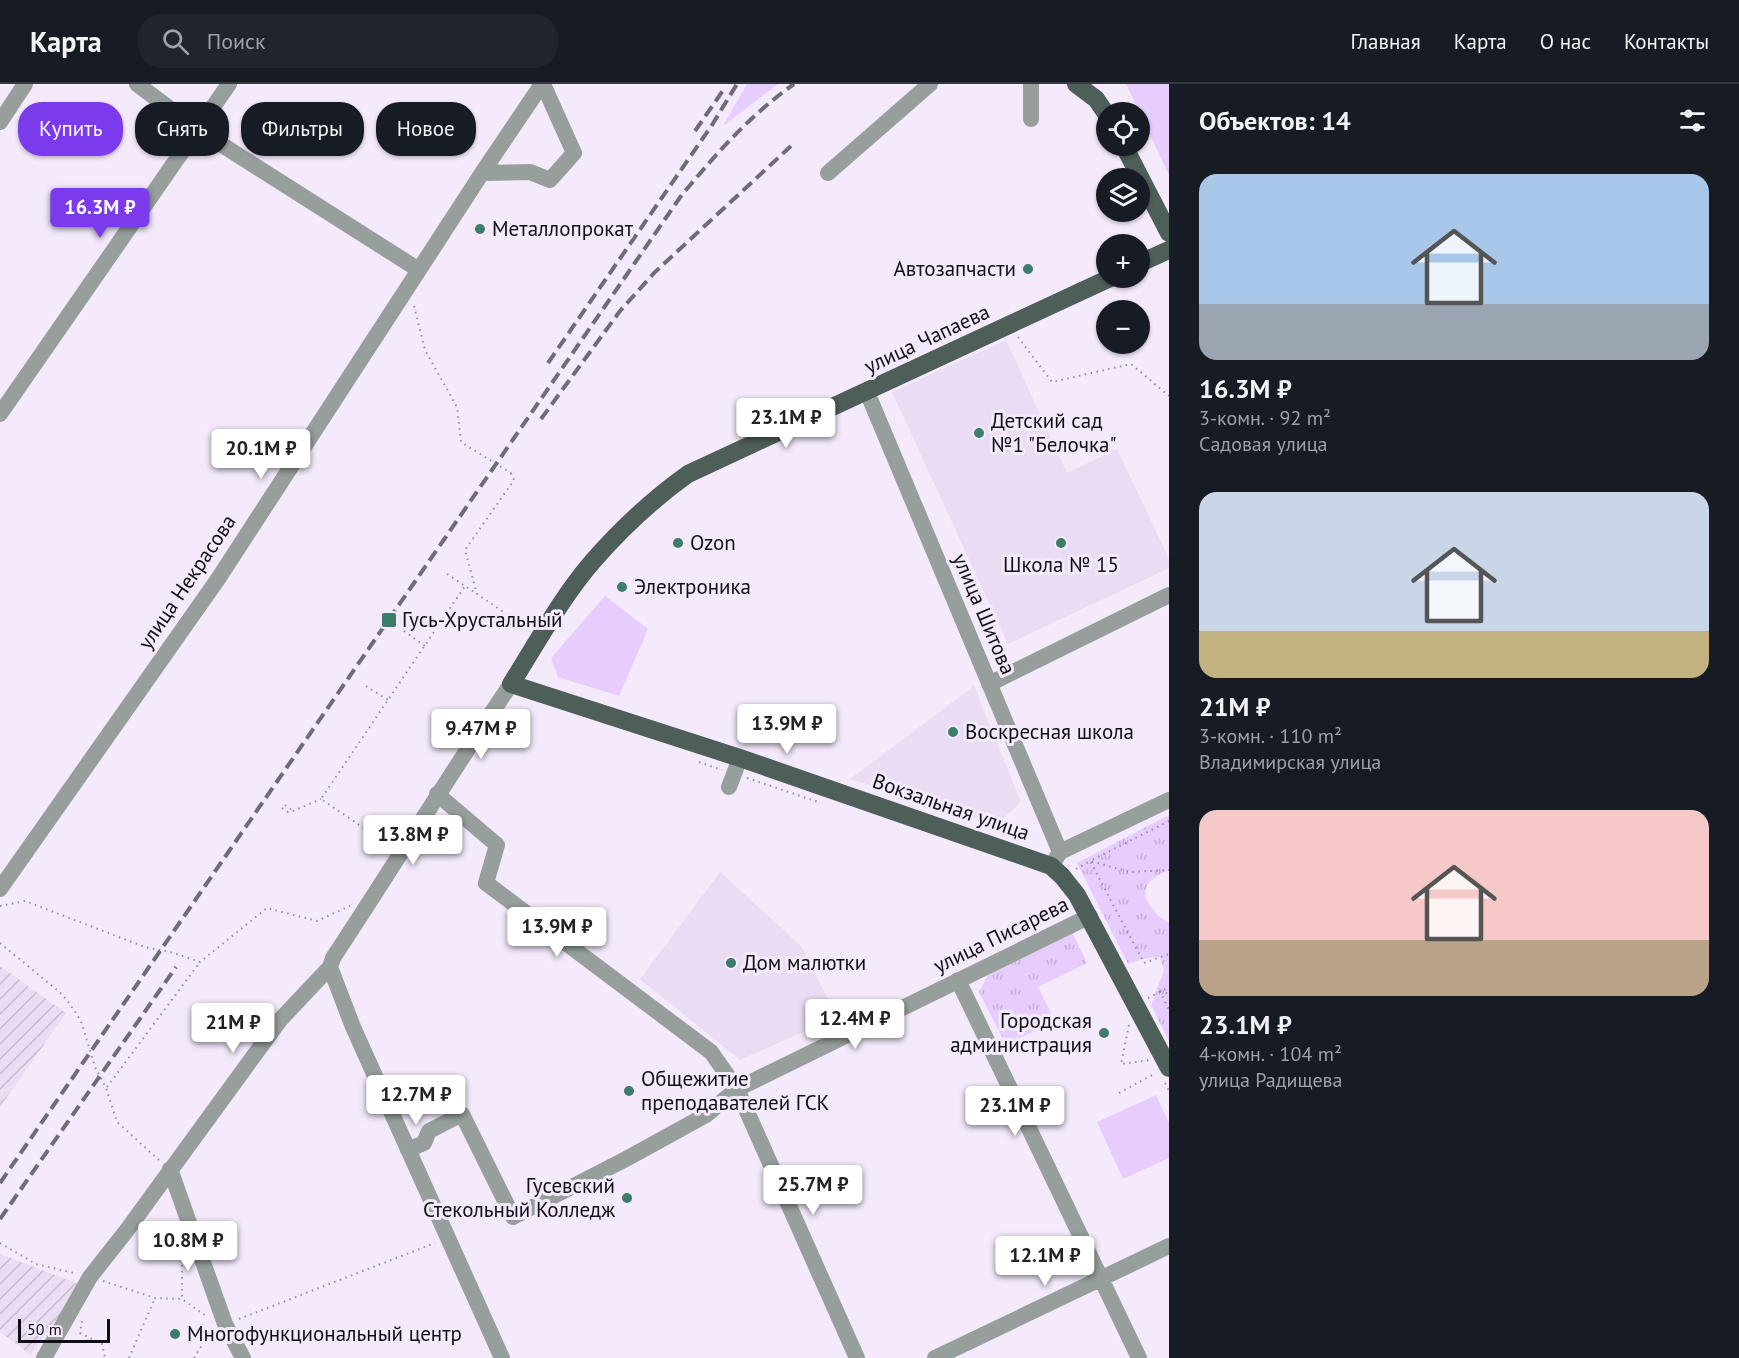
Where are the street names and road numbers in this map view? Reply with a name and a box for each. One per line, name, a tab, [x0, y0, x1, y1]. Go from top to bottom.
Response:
street label: улица Чапаева	[860, 298, 994, 379]
street label: улица Некрасова	[132, 509, 242, 654]
street label: улица Шитова	[947, 549, 1022, 679]
street label: Вокзальная улица	[869, 767, 1033, 846]
street label: улица Писарева	[929, 890, 1073, 979]

